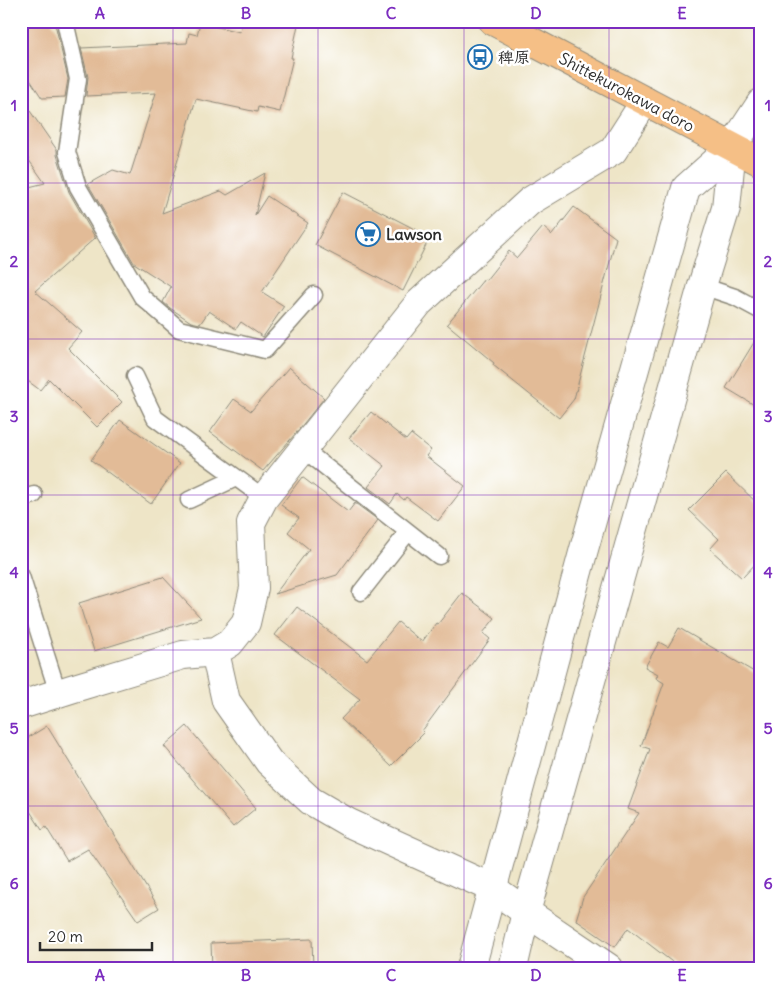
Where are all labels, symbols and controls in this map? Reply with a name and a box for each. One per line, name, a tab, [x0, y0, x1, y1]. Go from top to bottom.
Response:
text: A	[95, 3, 105, 23]
text: B	[241, 3, 252, 23]
text: C	[386, 3, 397, 23]
text: D	[530, 3, 542, 23]
text: E	[677, 3, 687, 23]
bus stop icon: 稗原	[467, 44, 493, 70]
place label: 稗原	[498, 47, 530, 67]
street label: Shittekurokawa doro	[556, 48, 698, 136]
text: 1	[11, 95, 17, 115]
text: 1	[765, 95, 771, 115]
supermarket icon: Lawson	[355, 221, 381, 247]
place label: Lawson	[386, 224, 442, 244]
text: 2	[10, 251, 19, 271]
text: 2	[764, 251, 773, 271]
text: 3	[9, 406, 19, 426]
text: 3	[763, 406, 773, 426]
text: 4	[9, 562, 19, 582]
text: 4	[763, 562, 773, 582]
text: 5	[9, 718, 19, 738]
text: 5	[763, 718, 773, 738]
text: 6	[9, 873, 19, 893]
text: 6	[763, 873, 773, 893]
scale bar	[40, 919, 152, 951]
text: 20 m	[48, 927, 83, 946]
text: A	[95, 965, 105, 985]
text: B	[241, 965, 252, 985]
text: C	[386, 965, 397, 985]
text: D	[530, 965, 542, 985]
text: E	[677, 965, 687, 985]

